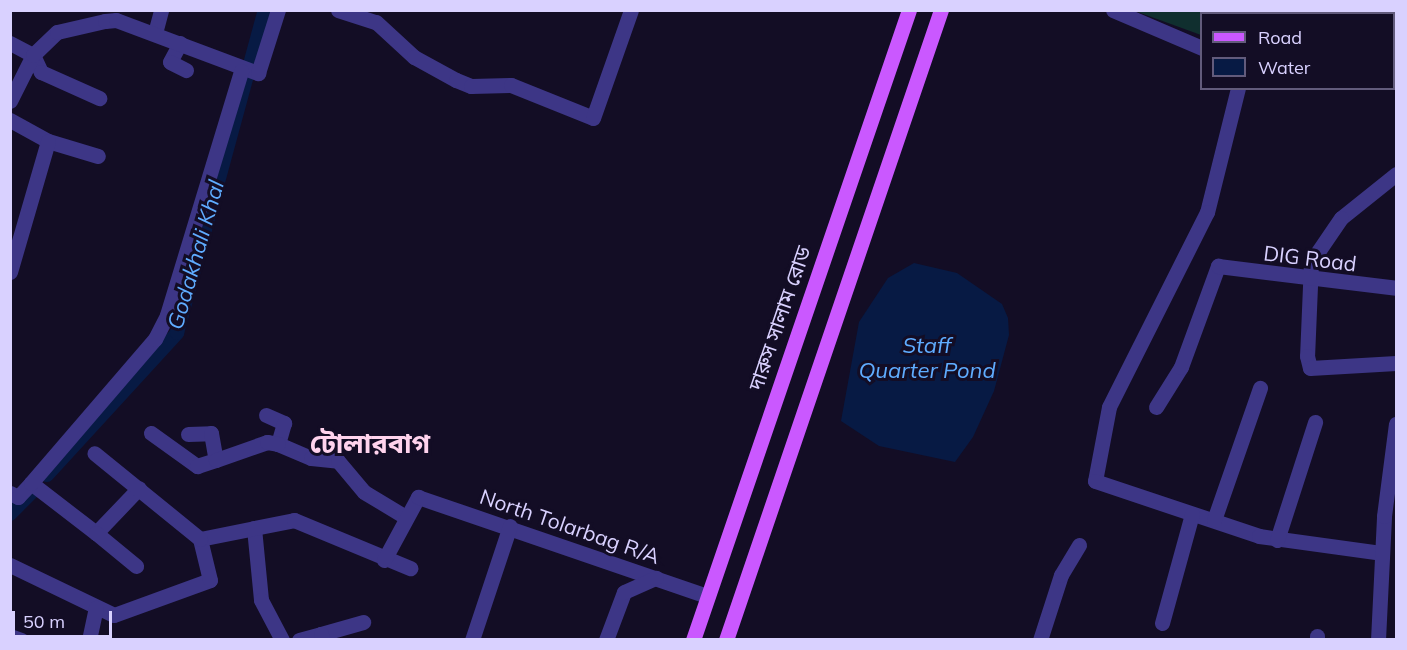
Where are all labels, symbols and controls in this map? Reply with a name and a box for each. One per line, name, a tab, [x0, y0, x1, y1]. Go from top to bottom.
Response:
legend	[1200, 12, 1395, 90]
text: Road	[1258, 26, 1302, 49]
text: Water	[1258, 56, 1310, 79]
water label: Godakhali Khal	[162, 177, 230, 333]
street label: DIG Road	[1262, 240, 1358, 276]
street label: দারুস সালাম রোড	[743, 243, 815, 393]
water label: Staff Quarter Pond	[858, 332, 996, 384]
district label: টোলারবাগ	[310, 428, 430, 460]
street label: North Tolarbag R/A	[477, 483, 663, 569]
scale bar	[15, 599, 116, 637]
text: 50 m	[23, 610, 65, 633]

